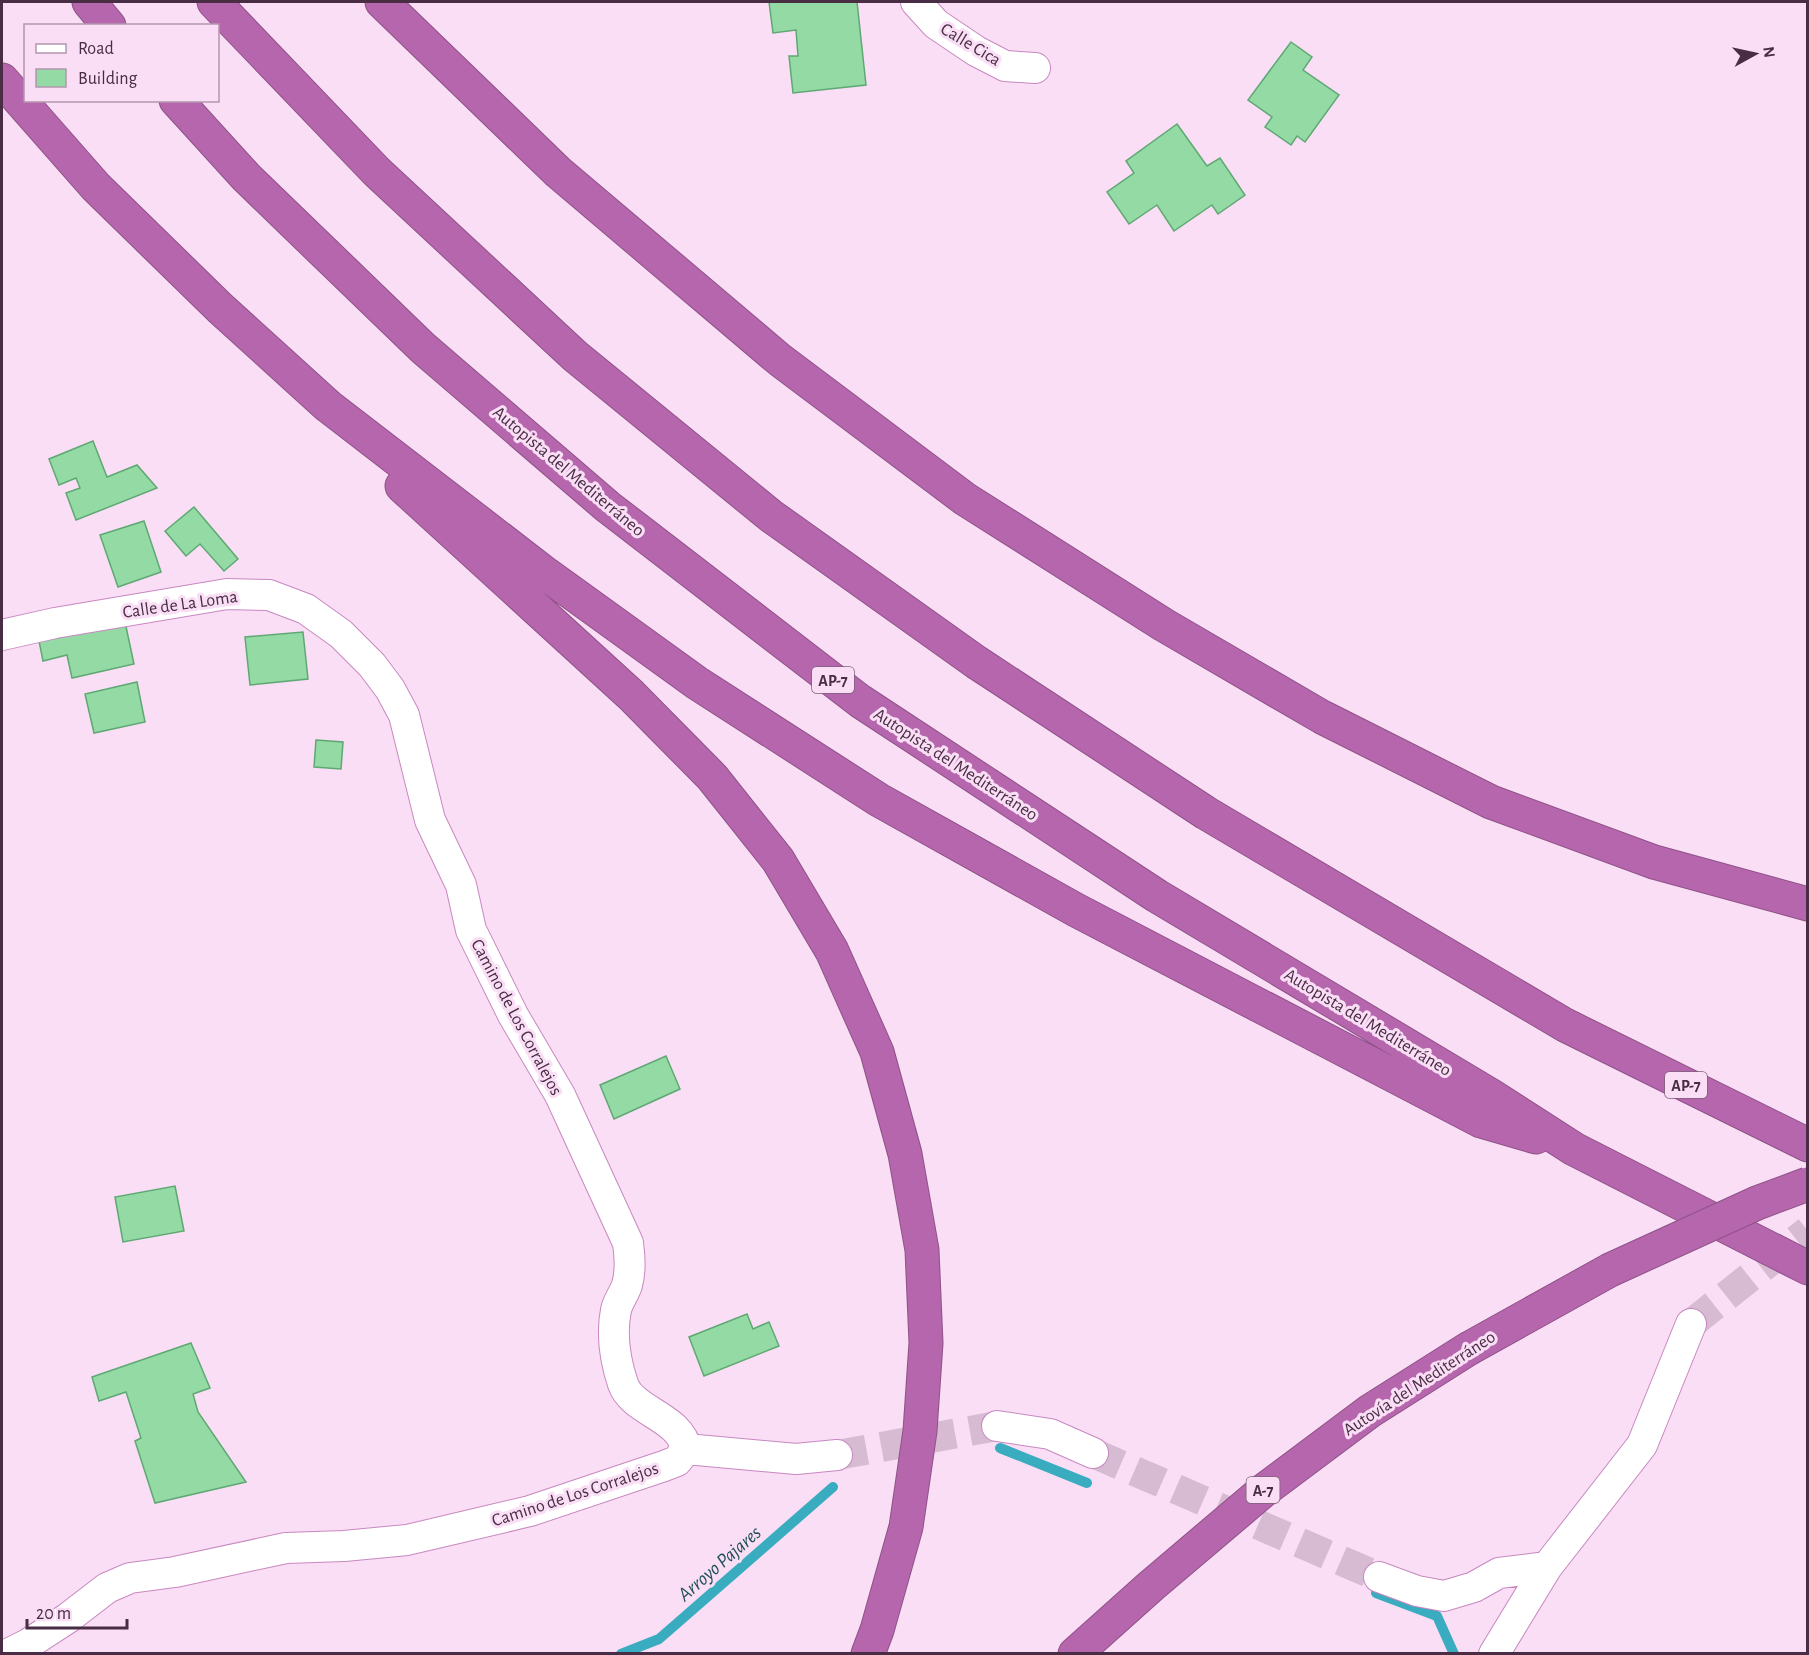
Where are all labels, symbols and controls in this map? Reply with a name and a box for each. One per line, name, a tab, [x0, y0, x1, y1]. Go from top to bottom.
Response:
street label: Calle Cica	[937, 20, 1004, 70]
legend	[24, 24, 219, 102]
north arrow	[1725, 24, 1785, 84]
text: Road	[78, 40, 114, 58]
text: N	[1760, 45, 1778, 59]
text: Building	[78, 70, 138, 88]
street label: Autopista del Mediterráneo	[489, 403, 648, 540]
street label: Calle de La Loma	[122, 588, 239, 622]
road number: AP-7	[812, 667, 854, 693]
street label: Autopista del Mediterráneo	[870, 705, 1041, 825]
street label: Camino de Los Corralejos	[467, 936, 565, 1099]
street label: Autopista del Mediterráneo	[1281, 966, 1454, 1080]
road number: AP-7	[1665, 1072, 1707, 1098]
street label: Autovía del Mediterráneo	[1340, 1328, 1499, 1440]
street label: Camino de Los Corralejos	[490, 1459, 661, 1530]
road number: A-7	[1246, 1477, 1280, 1503]
water label: Arroyo Pajares	[674, 1522, 765, 1606]
scale bar	[27, 1592, 128, 1630]
text: 20 m	[36, 1605, 71, 1623]

